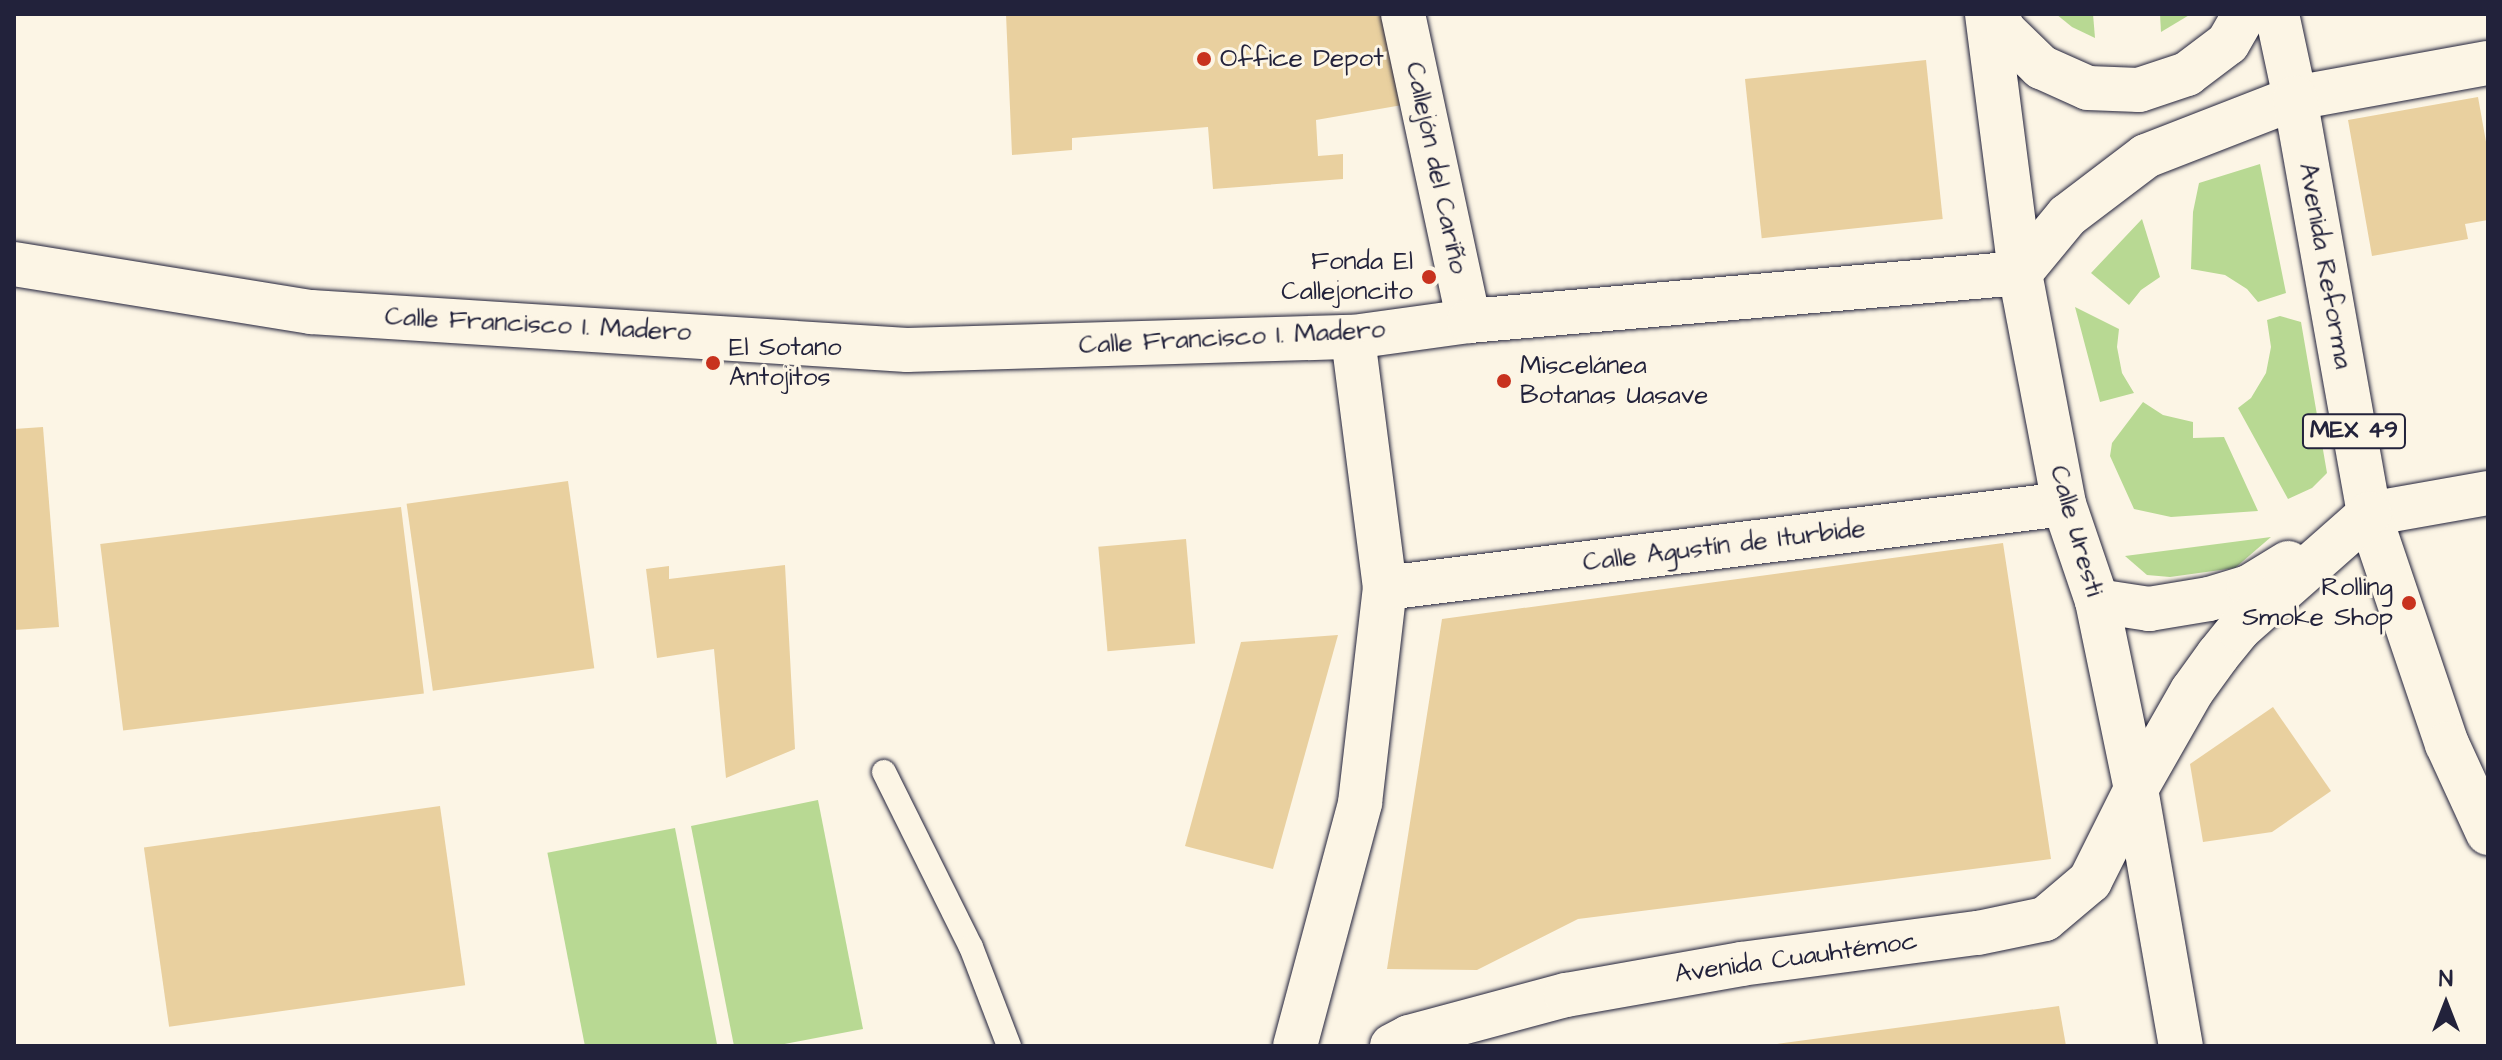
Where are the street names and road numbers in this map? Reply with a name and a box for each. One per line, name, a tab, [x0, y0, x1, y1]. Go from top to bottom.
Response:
street label: Callejón del Cariño	[1398, 59, 1474, 277]
street label: Avenida Reforma	[2292, 161, 2358, 371]
street label: Calle Francisco I. Madero	[384, 301, 692, 349]
street label: Calle Francisco I. Madero	[1078, 314, 1386, 362]
road number: MEX 49	[2300, 411, 2408, 451]
street label: Calle Uresti	[2042, 462, 2110, 600]
street label: Calle Agustín de Iturbide	[1581, 513, 1867, 579]
street label: Avenida Cuauhtémoc	[1673, 926, 1919, 990]

